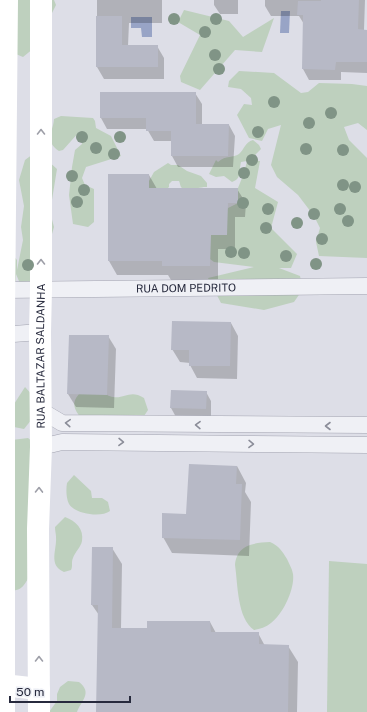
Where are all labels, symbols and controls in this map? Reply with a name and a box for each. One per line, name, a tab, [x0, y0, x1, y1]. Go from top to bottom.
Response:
one-way arrow	[37, 129, 45, 135]
one-way arrow	[37, 259, 45, 265]
street label: RUA DOM PEDRITO	[136, 281, 236, 295]
street label: RUA BALTAZAR SALDANHA	[34, 283, 47, 429]
one-way arrow	[65, 418, 71, 427]
one-way arrow	[195, 421, 201, 429]
one-way arrow	[325, 422, 331, 430]
one-way arrow	[118, 438, 124, 447]
one-way arrow	[248, 440, 254, 448]
one-way arrow	[35, 487, 43, 493]
one-way arrow	[35, 656, 43, 662]
scale bar	[10, 678, 130, 704]
text: 50 m	[16, 685, 44, 699]

